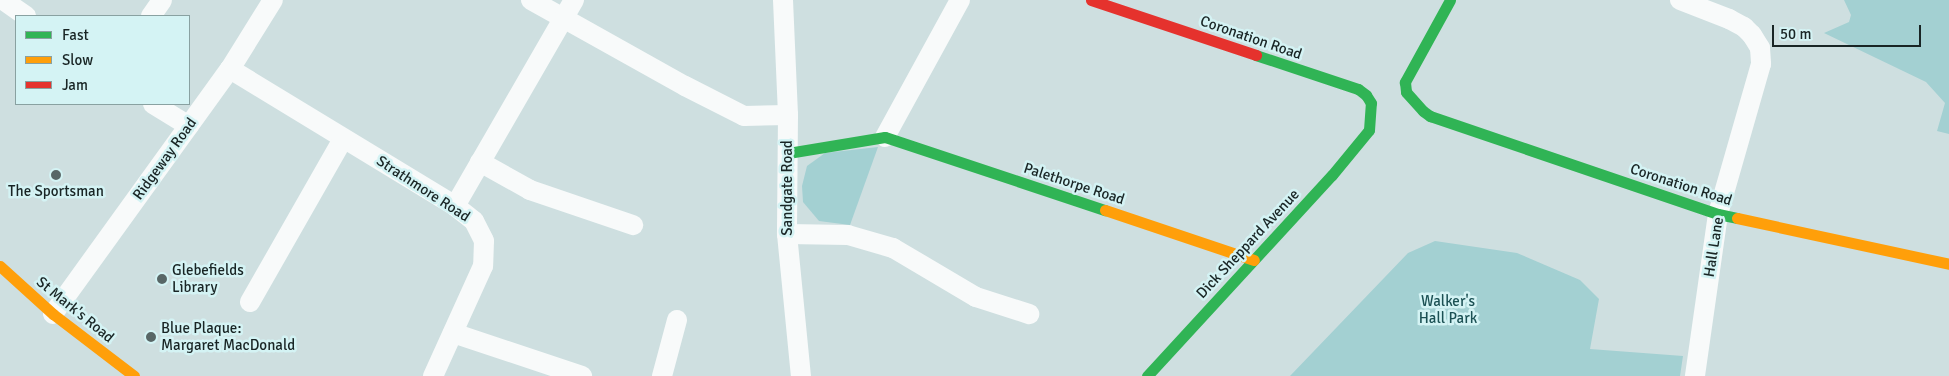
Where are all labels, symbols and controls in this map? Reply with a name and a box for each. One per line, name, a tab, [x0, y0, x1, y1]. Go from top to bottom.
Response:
street label: Coronation Road	[1198, 12, 1304, 64]
legend	[15, 15, 190, 105]
scale bar	[1774, 15, 1923, 47]
text: 50 m	[1780, 25, 1811, 43]
text: Fast	[62, 26, 89, 44]
text: Slow	[62, 51, 93, 69]
text: Jam	[62, 76, 88, 94]
street label: Ridgeway Road	[129, 115, 201, 203]
street label: Sandgate Road	[779, 140, 797, 236]
street label: Strathmore Road	[373, 152, 473, 226]
street label: Palethorpe Road	[1021, 159, 1127, 209]
street label: Coronation Road	[1628, 160, 1734, 210]
marker: The Sportsman	[50, 169, 62, 181]
place label: The Sportsman	[8, 183, 104, 201]
street label: Dick Sheppard Avenue	[1193, 186, 1303, 302]
street label: Hall Lane	[1700, 216, 1728, 278]
place label: Glebefields Library	[172, 261, 244, 296]
street label: St Mark's Road	[33, 273, 117, 347]
marker: Glebefields Library	[156, 273, 168, 285]
park label: Walker's Hall Park	[1419, 292, 1477, 327]
place label: Blue Plaque: Margaret MacDonald	[161, 319, 295, 354]
marker: Blue Plaque: Margaret MacDonald	[145, 331, 157, 343]

